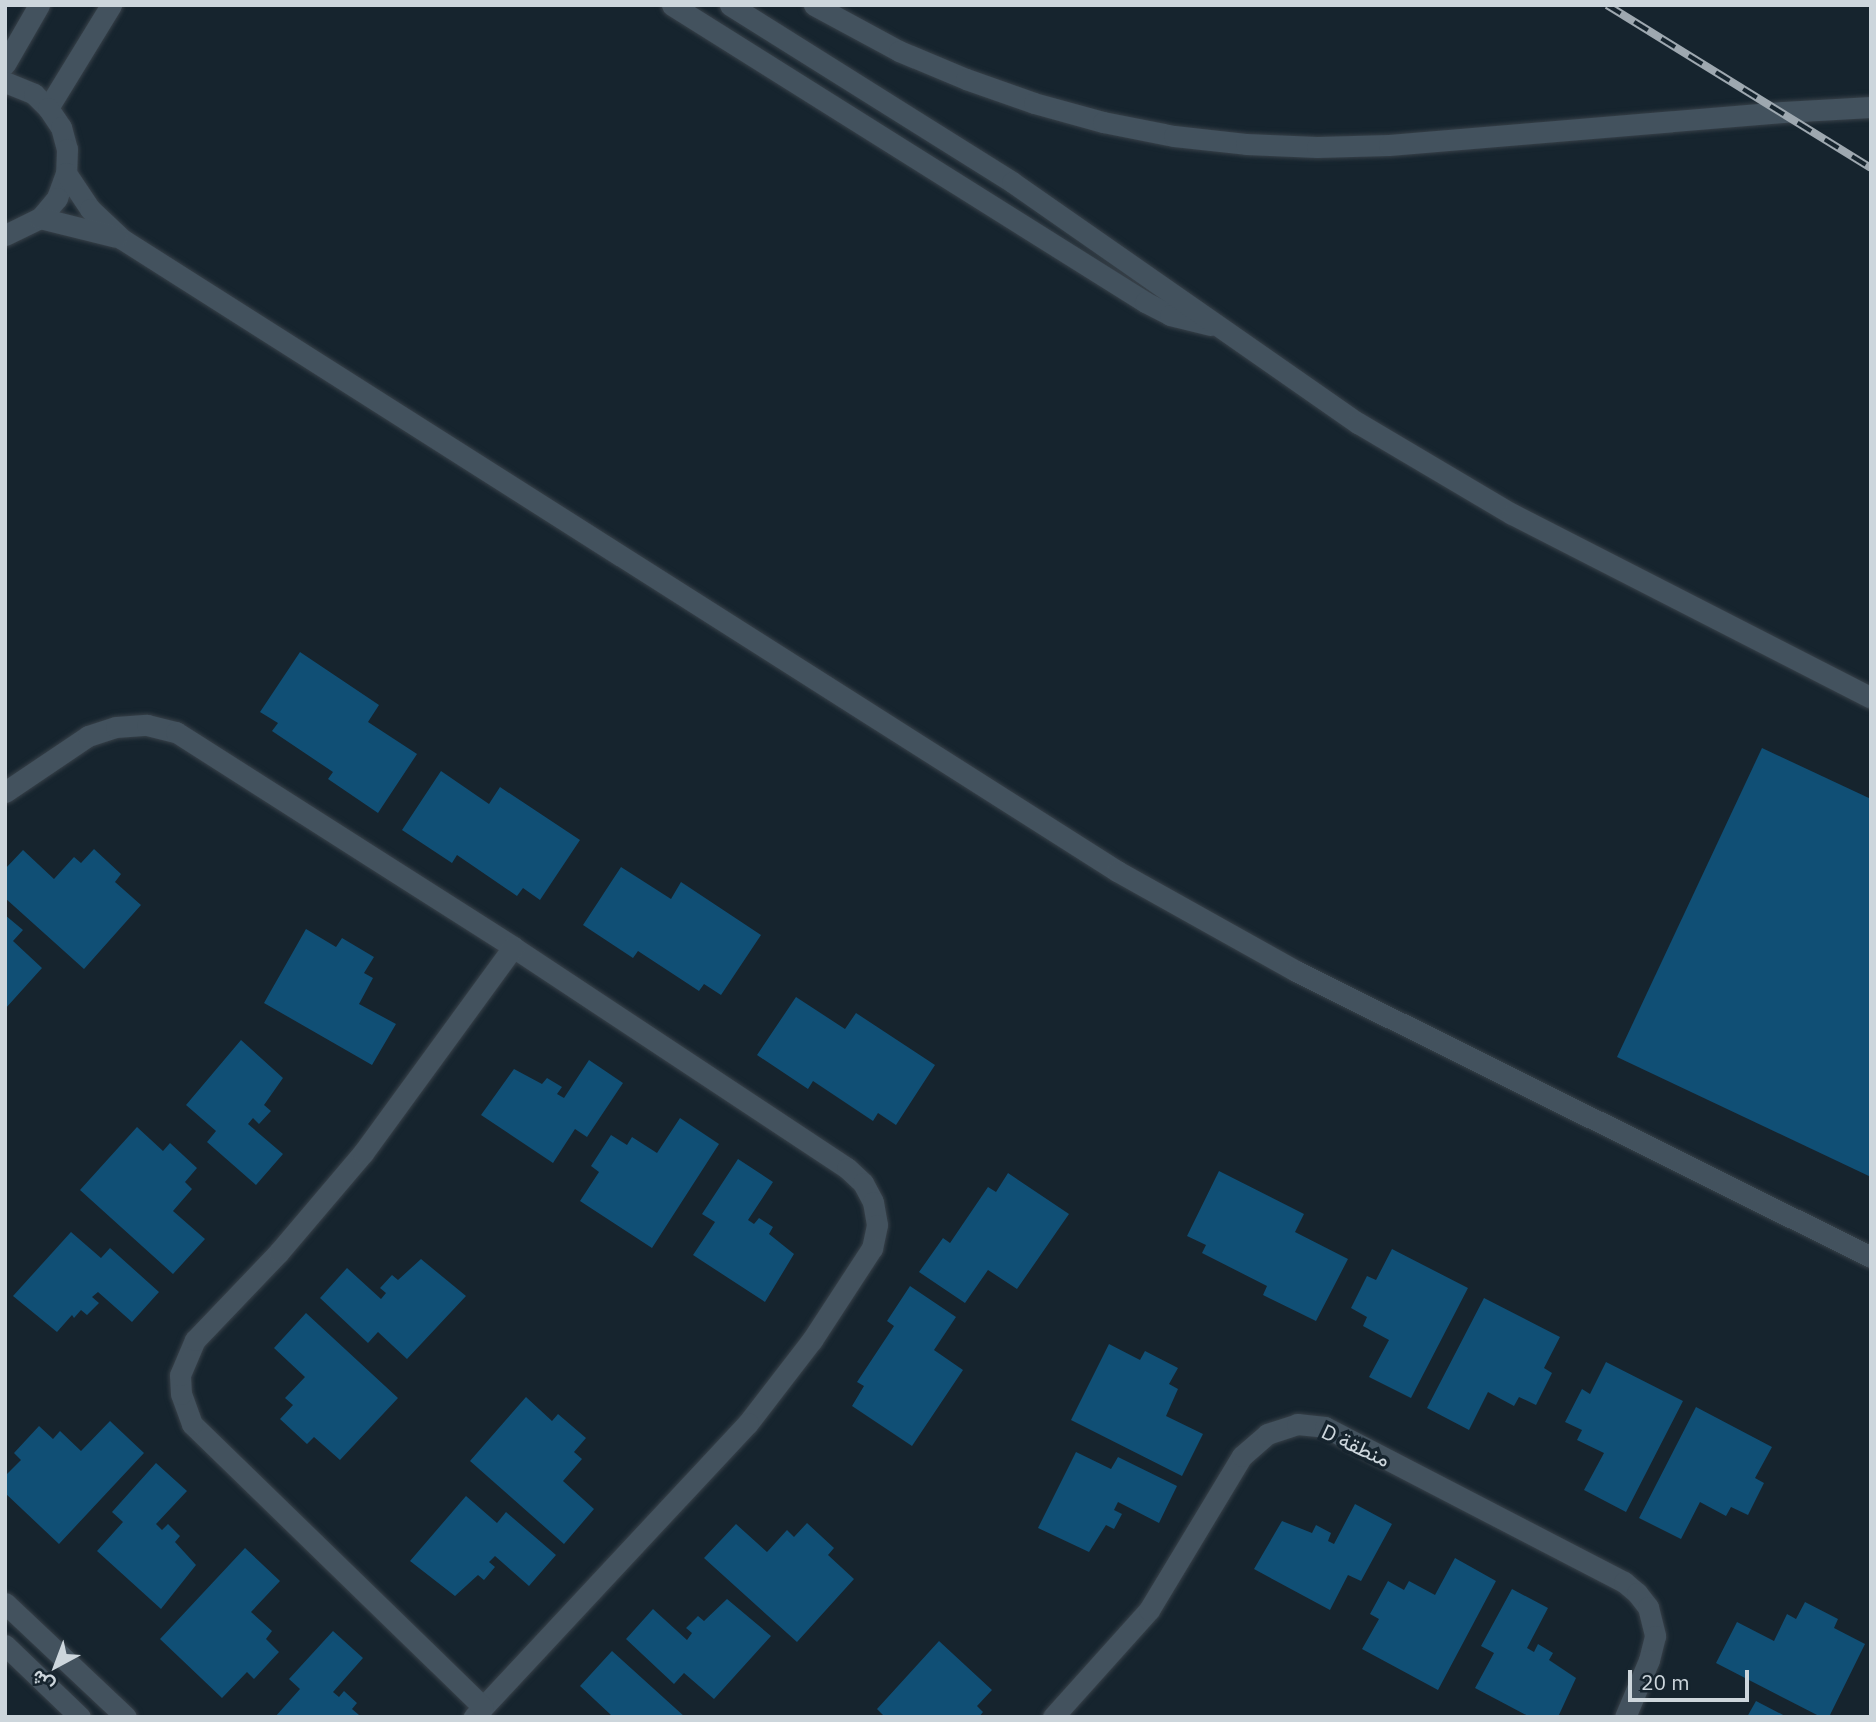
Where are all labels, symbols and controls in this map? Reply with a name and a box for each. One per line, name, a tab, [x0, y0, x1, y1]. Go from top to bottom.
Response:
street label: D منطقة	[1318, 1418, 1394, 1472]
north arrow	[21, 1631, 91, 1701]
scale bar	[1631, 1656, 1752, 1700]
text: ش	[26, 1665, 59, 1698]
text: 20 m	[1641, 1668, 1690, 1696]

